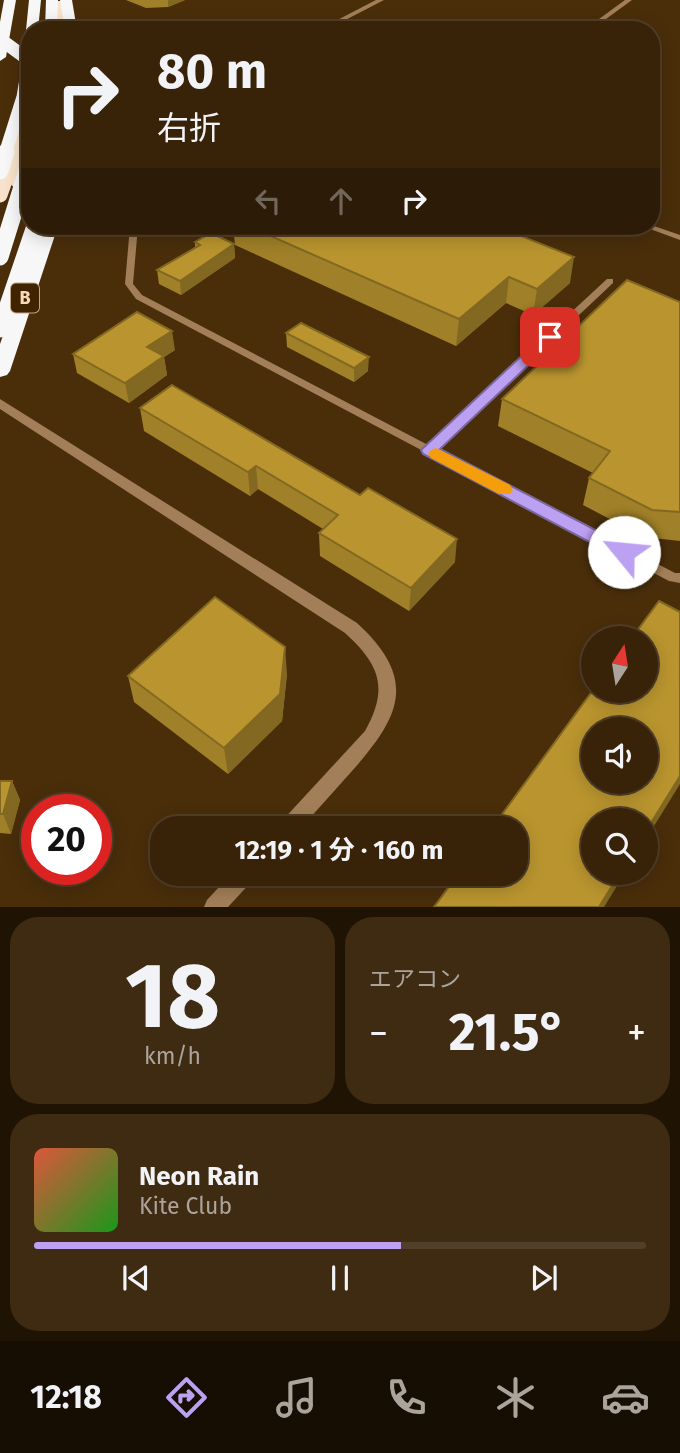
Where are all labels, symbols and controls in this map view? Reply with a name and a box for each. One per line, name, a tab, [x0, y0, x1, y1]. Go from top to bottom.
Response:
text: 80 m	[157, 42, 267, 101]
icon: right	[42, 49, 133, 140]
text: 右折	[157, 109, 221, 147]
icon: left	[249, 182, 287, 220]
icon: ahead	[322, 182, 360, 220]
icon: right	[395, 182, 433, 220]
road number: B	[11, 284, 39, 312]
pin	[520, 307, 580, 367]
icon: arrive	[531, 318, 569, 356]
position arrow	[587, 515, 661, 589]
north arrow	[581, 626, 658, 704]
map controls	[581, 626, 658, 885]
button: sound	[581, 717, 658, 794]
speed limit sign: 20	[21, 794, 112, 885]
button: search	[581, 808, 658, 885]
text: 12:19 · 1 分 · 160 m	[235, 835, 443, 866]
text: 18	[125, 942, 220, 1051]
text: エアコン	[369, 965, 461, 993]
text: 21.5°	[449, 1001, 566, 1064]
text: −	[369, 1010, 388, 1056]
text: +	[627, 1010, 646, 1056]
text: km/h	[144, 1042, 201, 1070]
text: Neon Rain	[139, 1161, 259, 1192]
text: Kite Club	[139, 1192, 232, 1220]
icon: previous	[117, 1259, 155, 1297]
icon: pause	[321, 1259, 359, 1297]
icon: next	[525, 1259, 563, 1297]
icon: directions	[162, 1373, 211, 1422]
icon: music	[272, 1373, 321, 1422]
icon: phone	[382, 1373, 431, 1422]
icon: climate	[491, 1373, 540, 1422]
icon: car	[601, 1373, 650, 1422]
text: 12:18	[30, 1378, 102, 1416]

